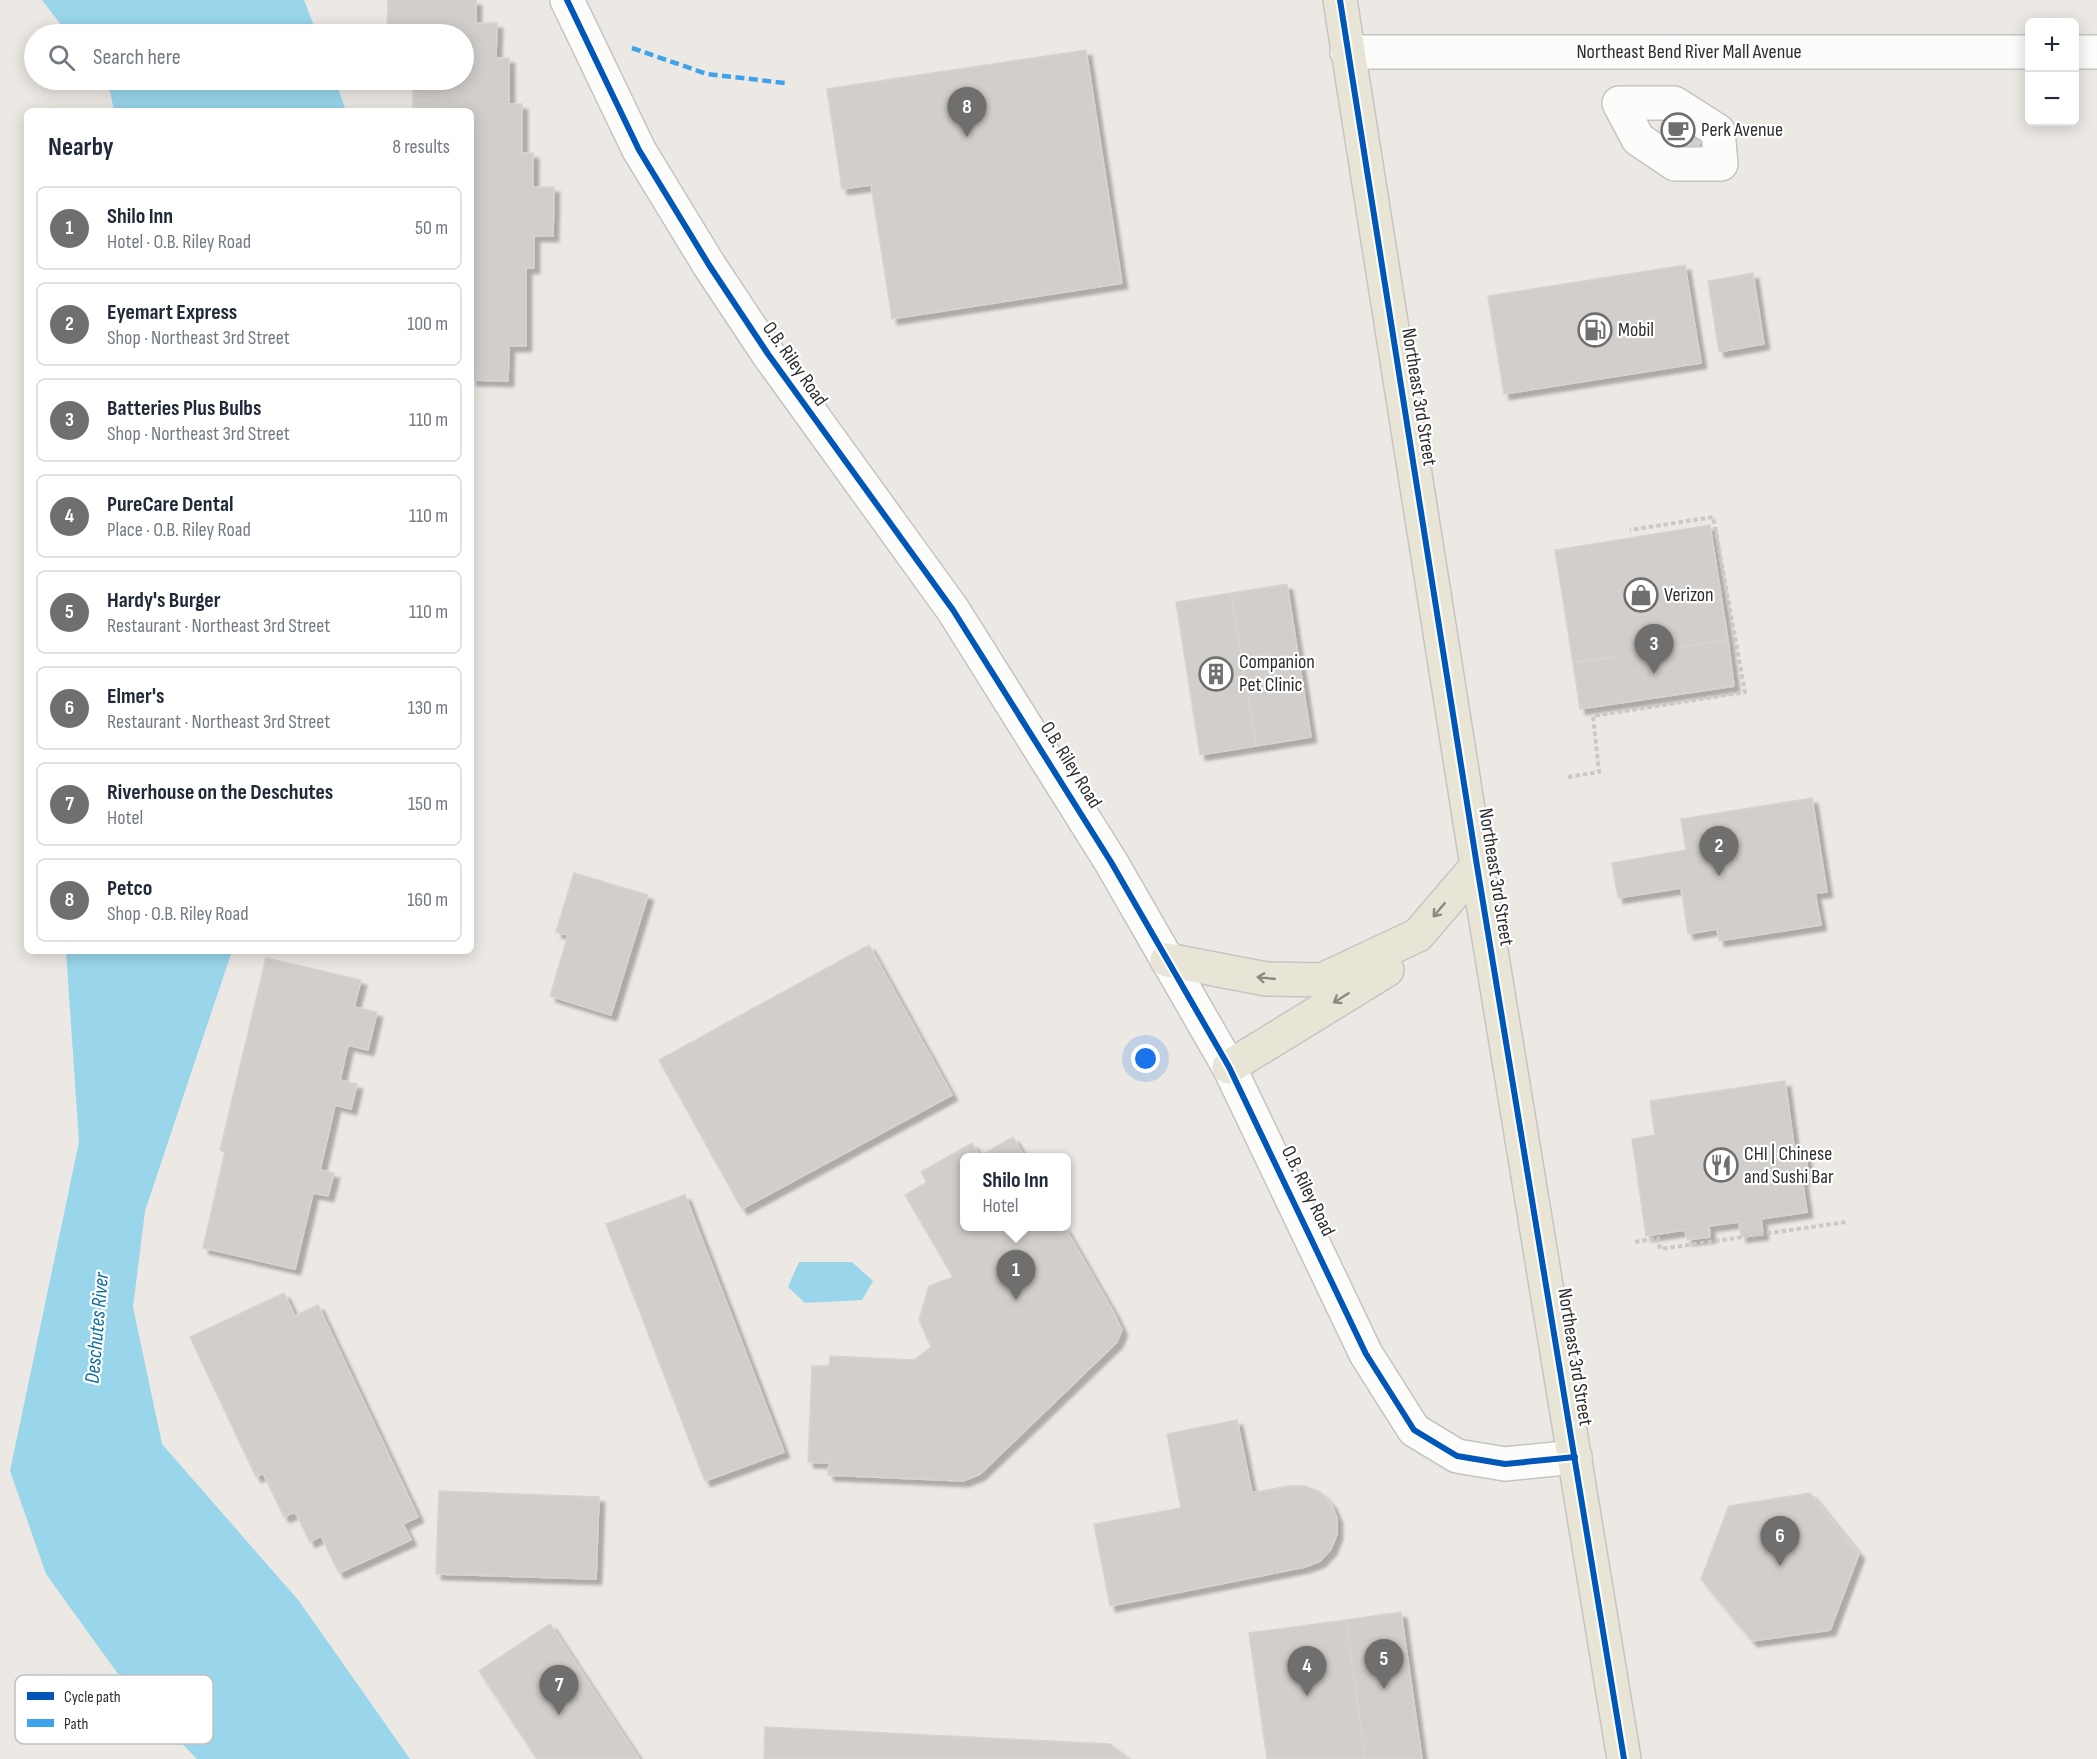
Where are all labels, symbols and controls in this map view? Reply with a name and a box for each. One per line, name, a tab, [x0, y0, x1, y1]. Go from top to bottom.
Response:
map controls	[2025, 18, 2079, 126]
button: +	[2025, 18, 2079, 72]
search box	[24, 24, 474, 90]
street label: Northeast Bend River Mall Avenue	[1576, 40, 1802, 64]
icon: search	[45, 41, 78, 74]
text: Search here	[93, 44, 180, 71]
button: −	[2025, 72, 2079, 126]
pin: 8	[948, 88, 986, 137]
cafe icon: Perk Avenue	[1660, 112, 1696, 148]
place label: Perk Avenue	[1701, 118, 1783, 142]
text: Nearby	[48, 132, 114, 163]
text: 8 results	[392, 135, 450, 159]
text: Shilo Inn	[107, 203, 173, 230]
text: 1	[66, 216, 73, 240]
text: 50 m	[415, 216, 448, 240]
text: Hotel · O.B. Riley Road	[107, 230, 251, 254]
text: Eyemart Express	[107, 299, 237, 326]
text: 2	[65, 312, 74, 336]
text: 100 m	[407, 312, 448, 336]
fuel station icon: Mobil	[1577, 312, 1613, 348]
street label: O.B. Riley Road	[757, 317, 833, 411]
place label: Mobil	[1618, 318, 1654, 342]
text: Shop · Northeast 3rd Street	[107, 326, 290, 350]
street label: Northeast 3rd Street	[1396, 327, 1442, 467]
text: Batteries Plus Bulbs	[107, 395, 261, 422]
text: 3	[65, 408, 74, 432]
text: 110 m	[409, 408, 448, 432]
text: Shop · Northeast 3rd Street	[107, 422, 290, 446]
text: PureCare Dental	[107, 491, 233, 518]
text: 4	[65, 504, 74, 528]
text: 110 m	[409, 504, 448, 528]
text: Place · O.B. Riley Road	[107, 518, 251, 542]
shop icon: Verizon	[1623, 577, 1659, 613]
place label: Verizon	[1664, 583, 1714, 607]
text: Hardy's Burger	[107, 587, 221, 614]
text: 5	[65, 600, 74, 624]
text: 110 m	[409, 600, 448, 624]
text: Restaurant · Northeast 3rd Street	[107, 614, 330, 638]
pin: 3	[1634, 624, 1674, 674]
place label: Companion Pet Clinic	[1239, 650, 1315, 697]
building icon: Companion Pet Clinic	[1198, 656, 1234, 692]
text: Elmer's	[107, 683, 164, 710]
text: 6	[65, 696, 74, 720]
text: 130 m	[408, 696, 448, 720]
text: Restaurant · Northeast 3rd Street	[107, 710, 330, 734]
street label: O.B. Riley Road	[1035, 717, 1107, 813]
text: Riverhouse on the Deschutes	[107, 779, 333, 806]
text: 7	[65, 792, 74, 816]
text: 150 m	[408, 792, 448, 816]
text: Hotel	[107, 806, 143, 830]
street label: Northeast 3rd Street	[1473, 807, 1519, 947]
pin: 2	[1700, 826, 1738, 876]
text: Petco	[107, 875, 152, 902]
text: 8	[65, 888, 74, 912]
text: 160 m	[407, 888, 448, 912]
text: Shop · O.B. Riley Road	[107, 902, 249, 926]
one-way arrow	[1433, 902, 1446, 918]
one-way arrow	[1257, 972, 1276, 983]
one-way arrow	[1333, 993, 1350, 1005]
your location	[1131, 1044, 1160, 1073]
street label: O.B. Riley Road	[1276, 1142, 1340, 1240]
place label: CHI | Chinese and Sushi Bar	[1744, 1142, 1834, 1189]
restaurant icon: CHI | Chinese and Sushi Bar	[1703, 1147, 1739, 1183]
popup	[960, 1153, 1071, 1231]
text: Shilo Inn	[982, 1167, 1049, 1194]
text: Hotel	[982, 1194, 1019, 1218]
pin: 1	[996, 1250, 1036, 1300]
water label: Deschutes River	[80, 1270, 114, 1385]
street label: Northeast 3rd Street	[1552, 1287, 1598, 1427]
pin: 6	[1760, 1516, 1800, 1566]
pin: 5	[1364, 1640, 1404, 1689]
pin: 4	[1288, 1646, 1326, 1696]
pin: 7	[540, 1666, 578, 1715]
legend	[15, 1675, 213, 1744]
text: Cycle path	[64, 1688, 121, 1707]
text: Path	[64, 1715, 88, 1734]

